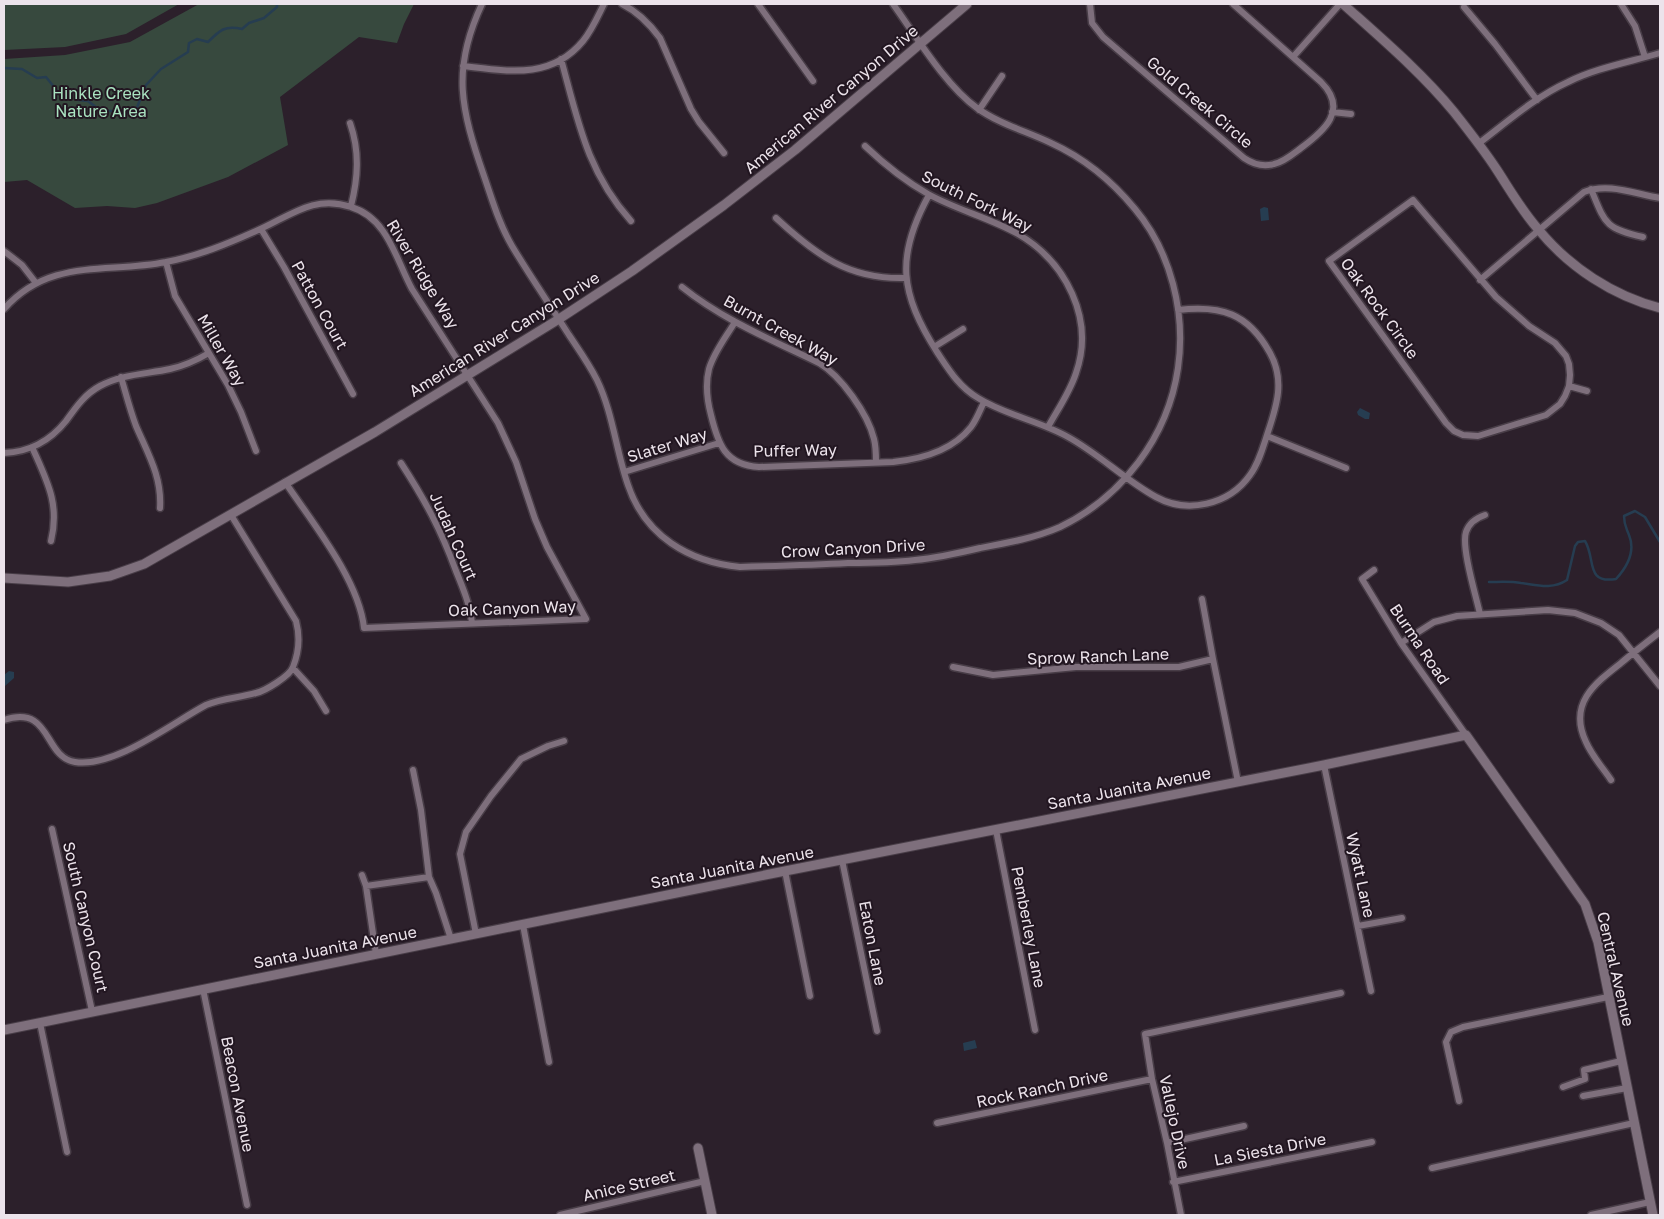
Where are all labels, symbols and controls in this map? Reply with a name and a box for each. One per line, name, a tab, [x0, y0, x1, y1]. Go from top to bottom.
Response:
street label: American River Canyon Drive	[740, 20, 922, 178]
street label: Gold Creek Circle	[1143, 52, 1257, 152]
park label: Hinkle Creek Nature Area	[52, 83, 150, 121]
street label: South Fork Way	[919, 166, 1036, 236]
street label: River Ridge Way	[383, 216, 463, 332]
street label: Oak Rock Circle	[1337, 253, 1423, 363]
street label: Patton Court	[287, 257, 353, 353]
street label: American River Canyon Drive	[405, 267, 603, 401]
street label: Burnt Creek Way	[720, 290, 842, 370]
street label: Miller Way	[193, 310, 251, 390]
street label: Slater Way	[625, 423, 709, 467]
street label: Puffer Way	[753, 439, 837, 461]
street label: Judah Court	[426, 489, 482, 583]
street label: Crow Canyon Drive	[780, 534, 926, 562]
street label: Oak Canyon Way	[448, 596, 576, 620]
street label: Burma Road	[1386, 600, 1454, 688]
street label: Sprow Ranch Lane	[1027, 644, 1169, 668]
street label: Santa Juanita Avenue	[1046, 762, 1212, 814]
street label: Wyatt Lane	[1342, 830, 1380, 920]
street label: South Canyon Court	[59, 840, 113, 994]
street label: Santa Juanita Avenue	[649, 841, 815, 893]
street label: Pemberley Lane	[1007, 864, 1051, 990]
street label: Eaton Lane	[855, 899, 891, 987]
street label: Central Avenue	[1593, 910, 1639, 1028]
street label: Santa Juanita Avenue	[252, 921, 418, 973]
street label: Beacon Avenue	[217, 1034, 259, 1154]
street label: Rock Ranch Drive	[974, 1064, 1110, 1112]
street label: Vallejo Drive	[1155, 1073, 1195, 1171]
street label: La Siesta Drive	[1212, 1128, 1328, 1170]
street label: Anice Street	[581, 1165, 677, 1205]

